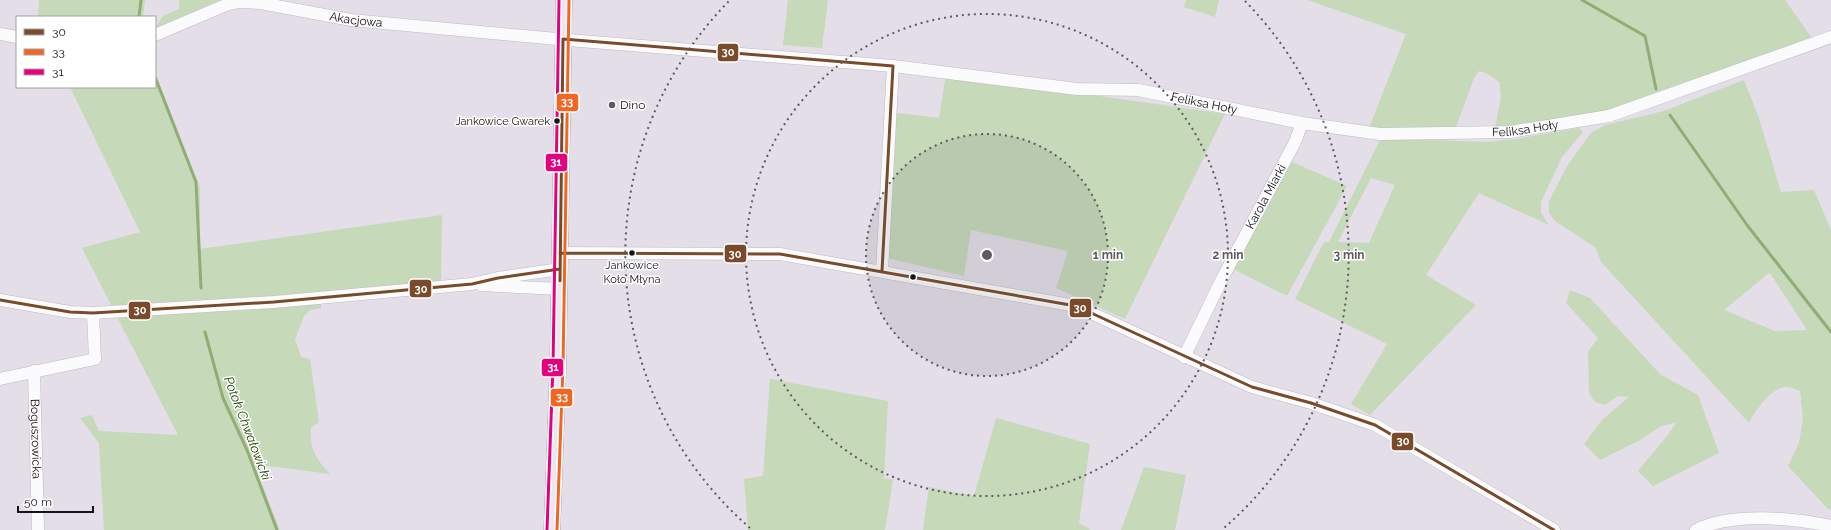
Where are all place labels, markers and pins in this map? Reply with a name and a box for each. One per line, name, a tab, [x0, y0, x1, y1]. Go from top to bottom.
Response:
place label: Dino	[620, 98, 645, 112]
marker: Dino	[607, 100, 617, 110]
place label: Jankowice Gwarek	[455, 115, 550, 128]
marker: Jankowice Gwarek	[552, 116, 562, 126]
marker: Jankowice Koło Młyna	[627, 248, 637, 258]
centre of rings	[980, 248, 994, 262]
place label: Jankowice Koło Młyna	[604, 259, 660, 286]
unlabelled marker	[908, 272, 918, 282]

